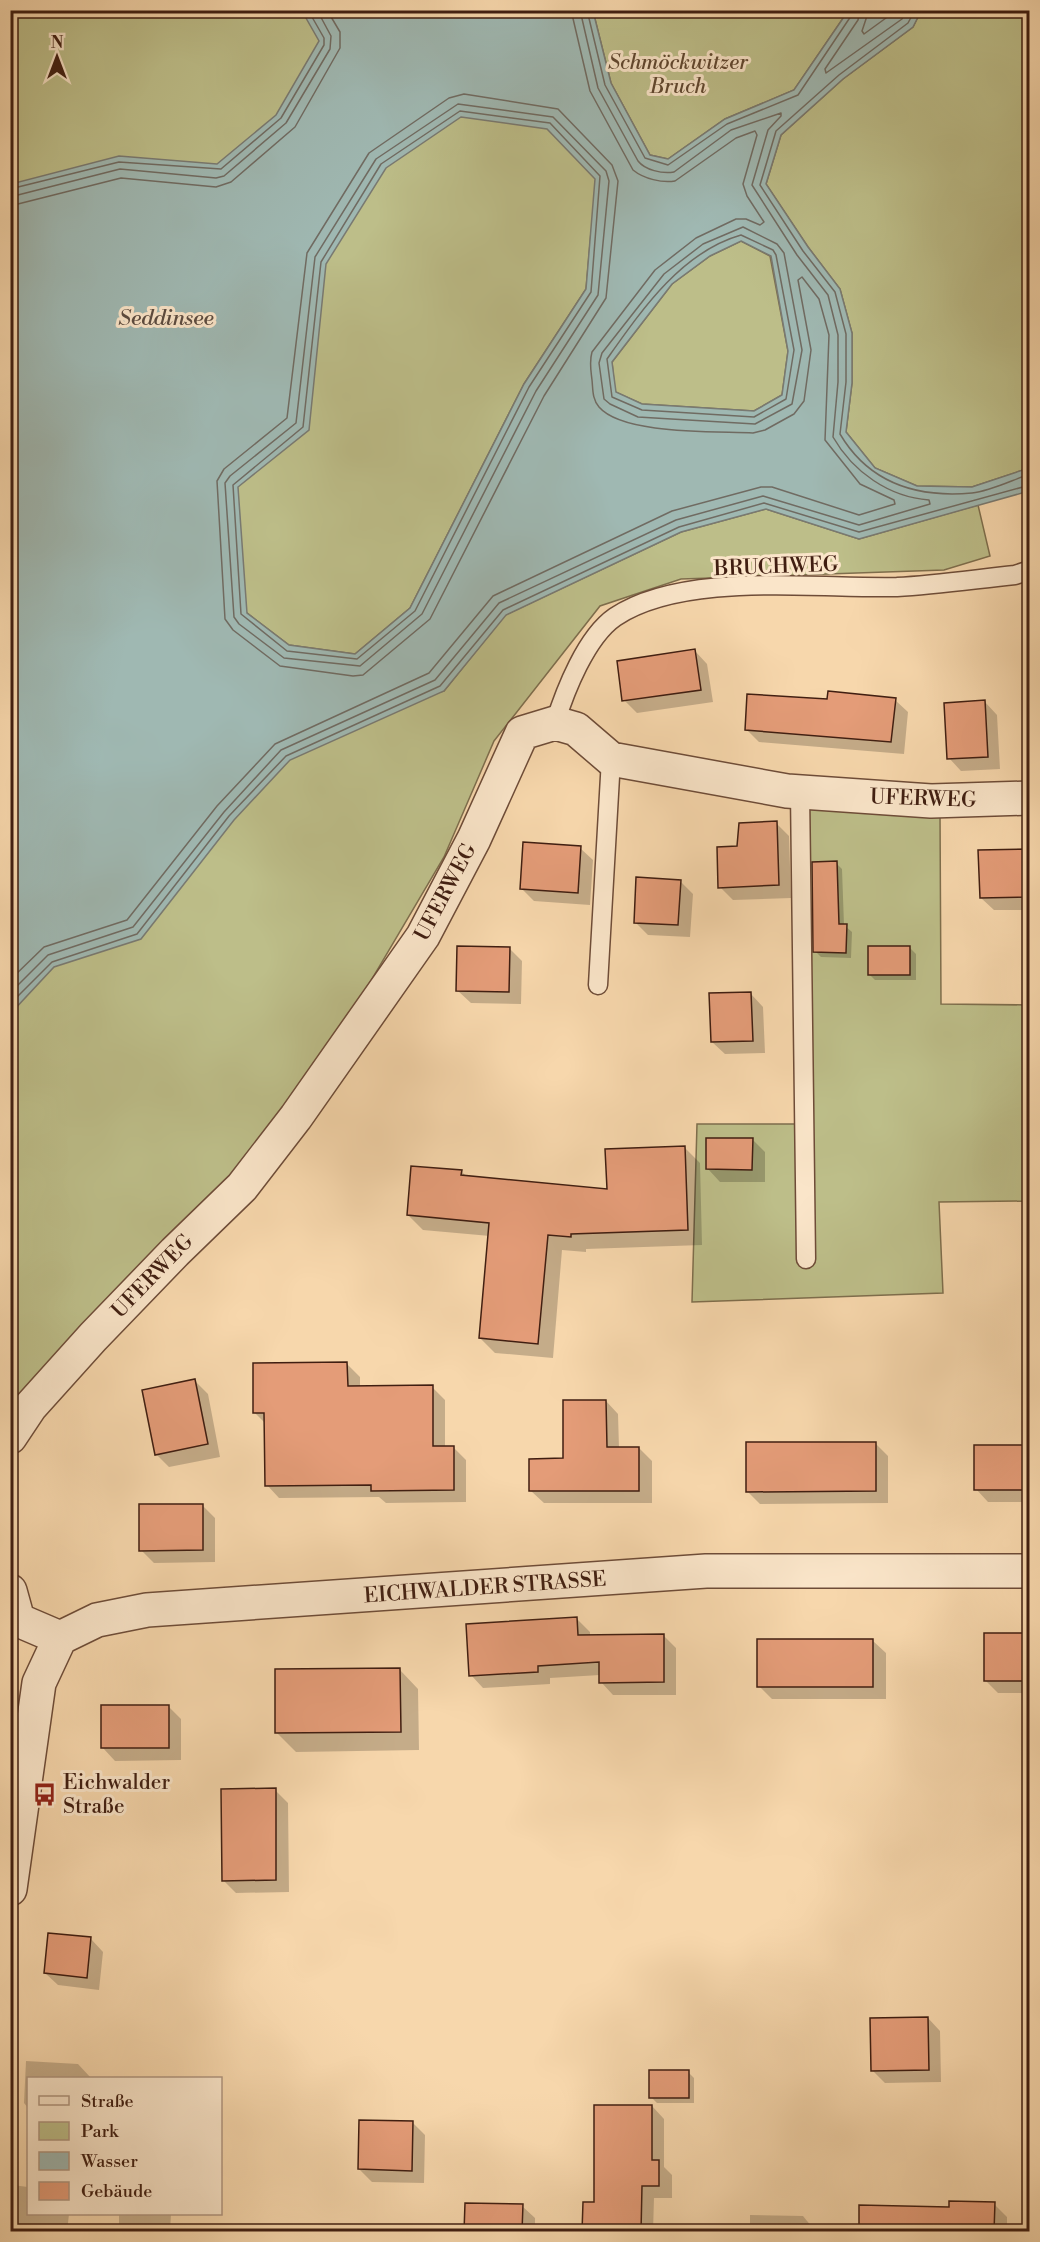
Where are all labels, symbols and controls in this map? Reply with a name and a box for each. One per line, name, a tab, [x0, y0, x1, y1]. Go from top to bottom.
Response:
north arrow	[27, 27, 87, 87]
text: N	[51, 33, 64, 53]
park label: Schmöckwitzer Bruch	[608, 50, 749, 100]
water label: Seddinsee	[118, 305, 214, 332]
street label: BRUCHWEG	[712, 552, 839, 582]
street label: UFERWEG	[869, 784, 977, 814]
street label: UFERWEG	[409, 839, 483, 946]
street label: UFERWEG	[106, 1229, 200, 1324]
street label: EICHWALDER STRASSE	[363, 1567, 607, 1609]
place label: Eichwalder Straße	[63, 1770, 170, 1820]
bus stop icon: Eichwalder Straße	[32, 1781, 58, 1807]
legend	[27, 2077, 222, 2215]
text: Straße	[81, 2090, 134, 2113]
text: Park	[81, 2120, 120, 2143]
text: Wasser	[80, 2150, 138, 2173]
text: Gebäude	[81, 2180, 152, 2203]

